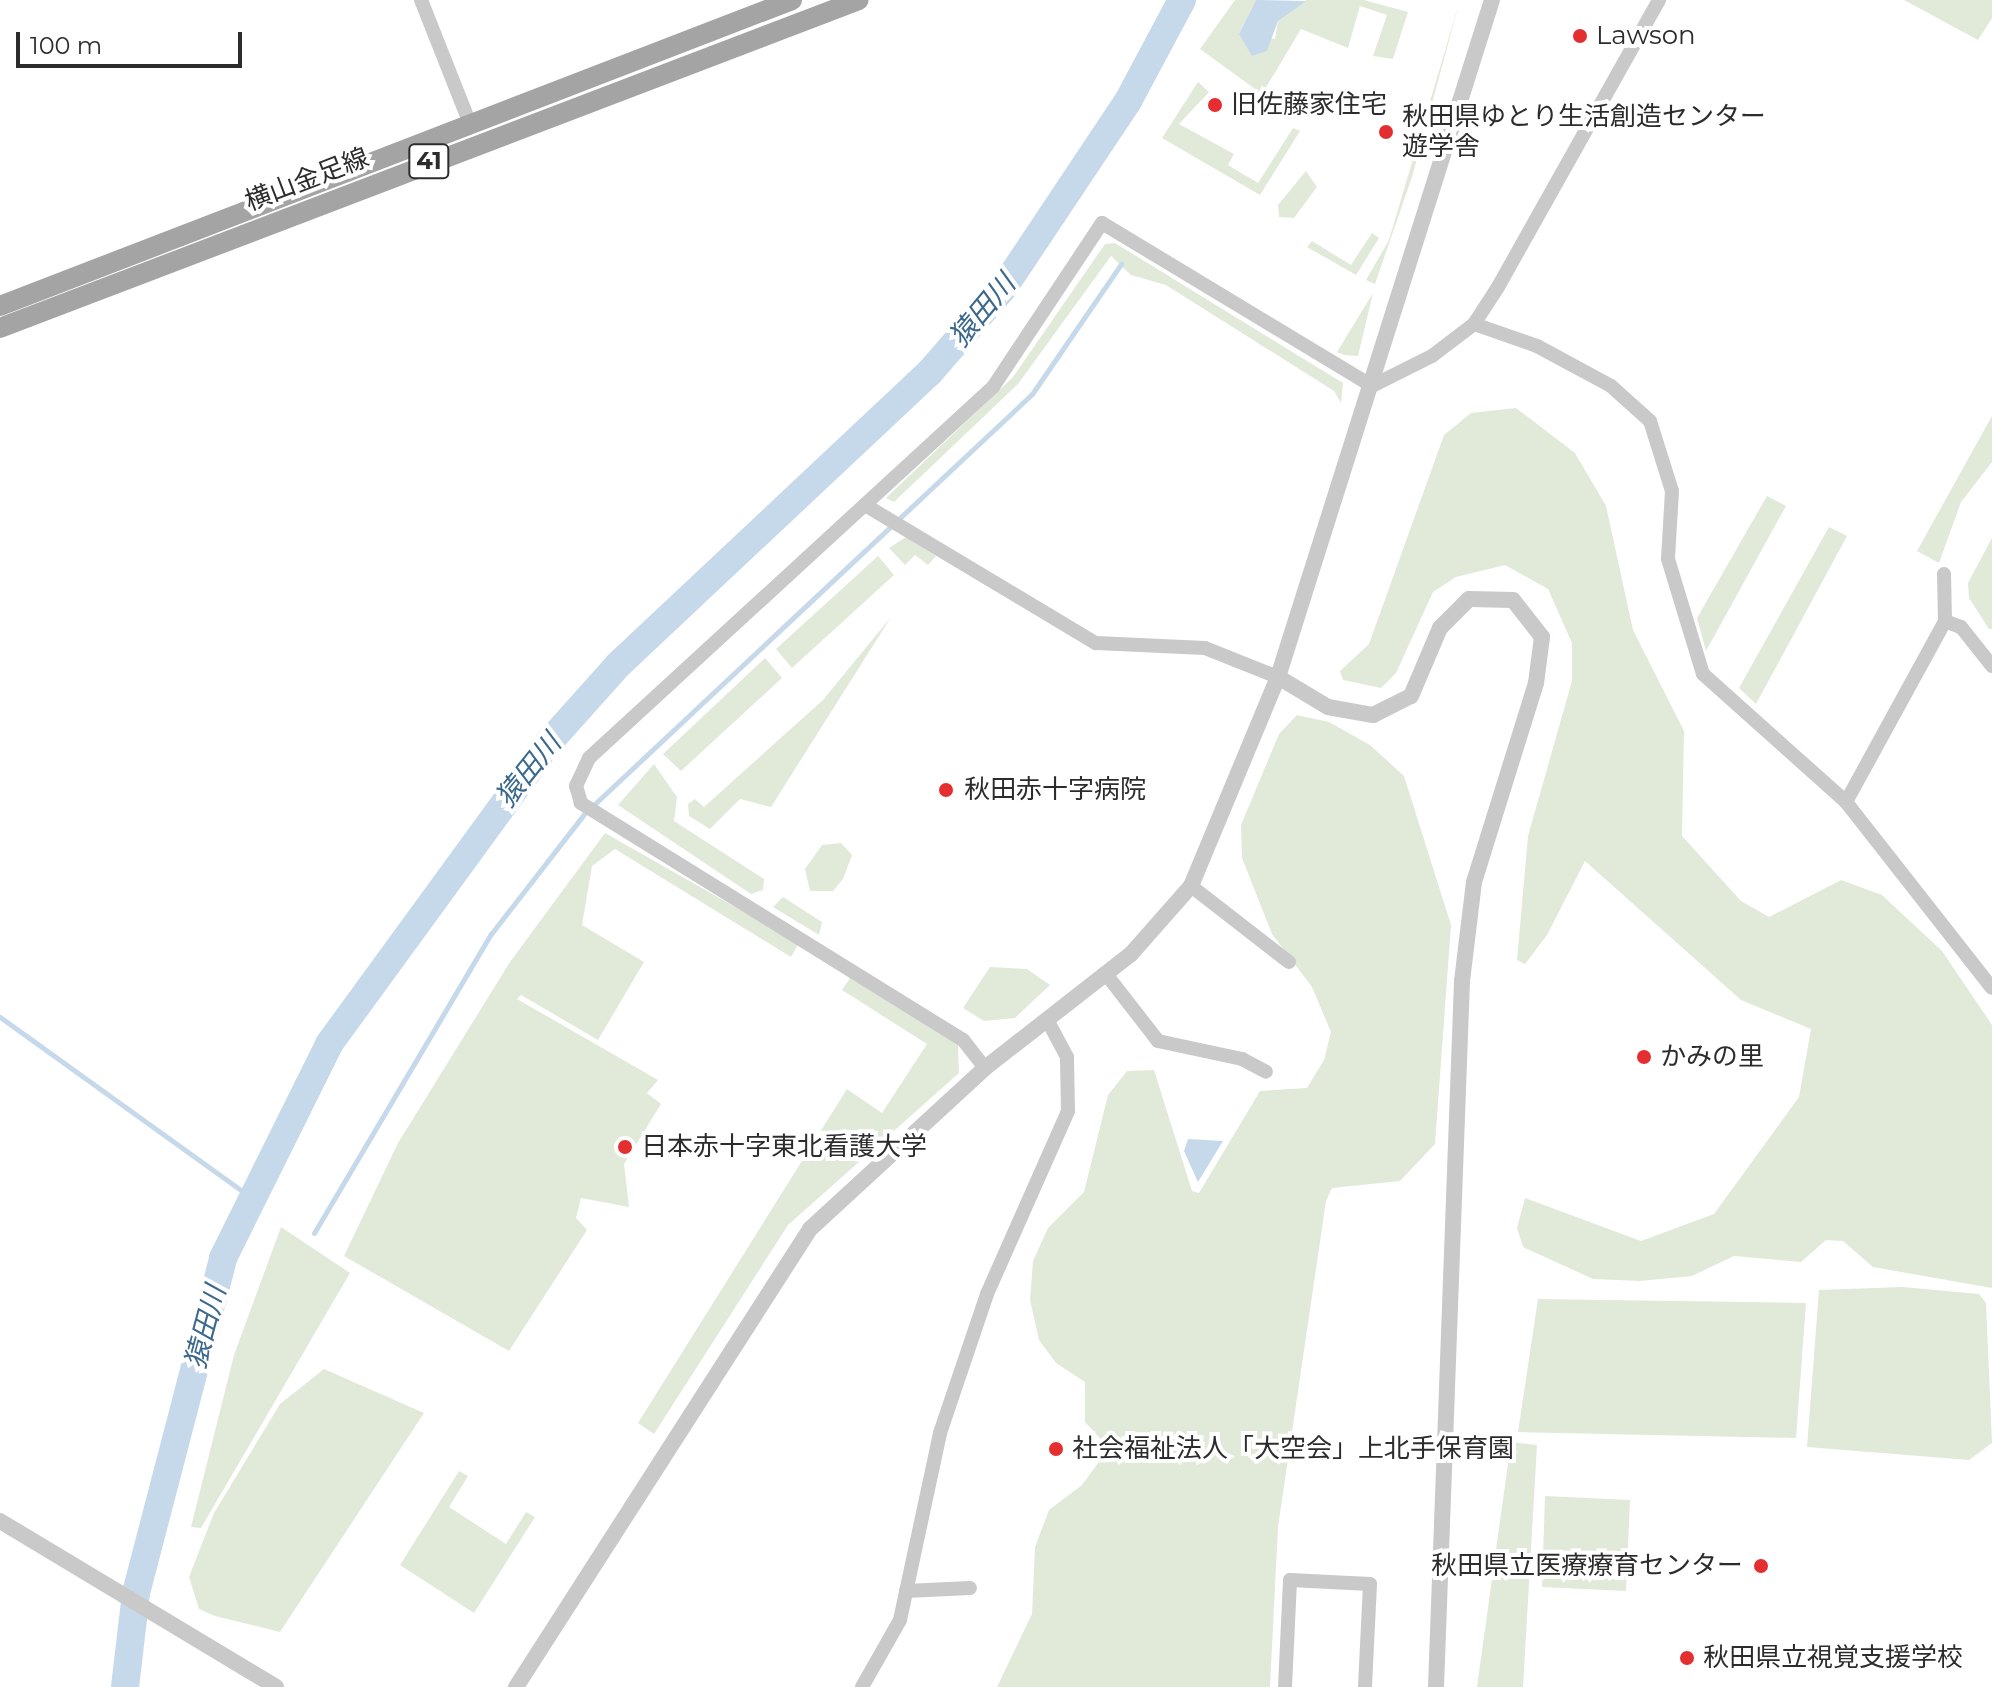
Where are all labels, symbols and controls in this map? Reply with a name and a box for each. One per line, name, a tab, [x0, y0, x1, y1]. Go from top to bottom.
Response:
scale bar	[20, 16, 246, 66]
place label: Lawson	[1596, 20, 1696, 52]
marker: Lawson	[1571, 27, 1589, 45]
text: 100 m	[30, 31, 102, 60]
place label: 旧佐藤家住宅	[1231, 89, 1387, 121]
marker: 旧佐藤家住宅	[1206, 96, 1224, 114]
place label: 秋田県ゆとり生活創造センター 遊学舎	[1402, 101, 1766, 162]
marker: 秋田県ゆとり生活創造センター 遊学舎	[1377, 123, 1395, 141]
road number: 41	[407, 141, 451, 181]
street label: 横山金足線	[241, 142, 373, 218]
water label: 猿田川	[942, 267, 1022, 353]
water label: 猿田川	[489, 727, 567, 813]
place label: 秋田赤十字病院	[964, 774, 1146, 806]
marker: 秋田赤十字病院	[935, 779, 957, 801]
place label: かみの里	[1660, 1041, 1764, 1073]
marker: かみの里	[1635, 1048, 1653, 1066]
place label: 日本赤十字東北看護大学	[641, 1131, 927, 1163]
marker: 日本赤十字東北看護大学	[616, 1138, 634, 1156]
water label: 猿田川	[178, 1282, 232, 1372]
place label: 社会福祉法人「大空会」上北手保育園	[1072, 1433, 1514, 1465]
marker: 社会福祉法人「大空会」上北手保育園	[1047, 1440, 1065, 1458]
place label: 秋田県立医療療育センター	[1431, 1550, 1743, 1582]
marker: 秋田県立医療療育センター	[1750, 1555, 1772, 1577]
place label: 秋田県立視覚支援学校	[1703, 1642, 1963, 1674]
marker: 秋田県立視覚支援学校	[1678, 1649, 1696, 1667]

